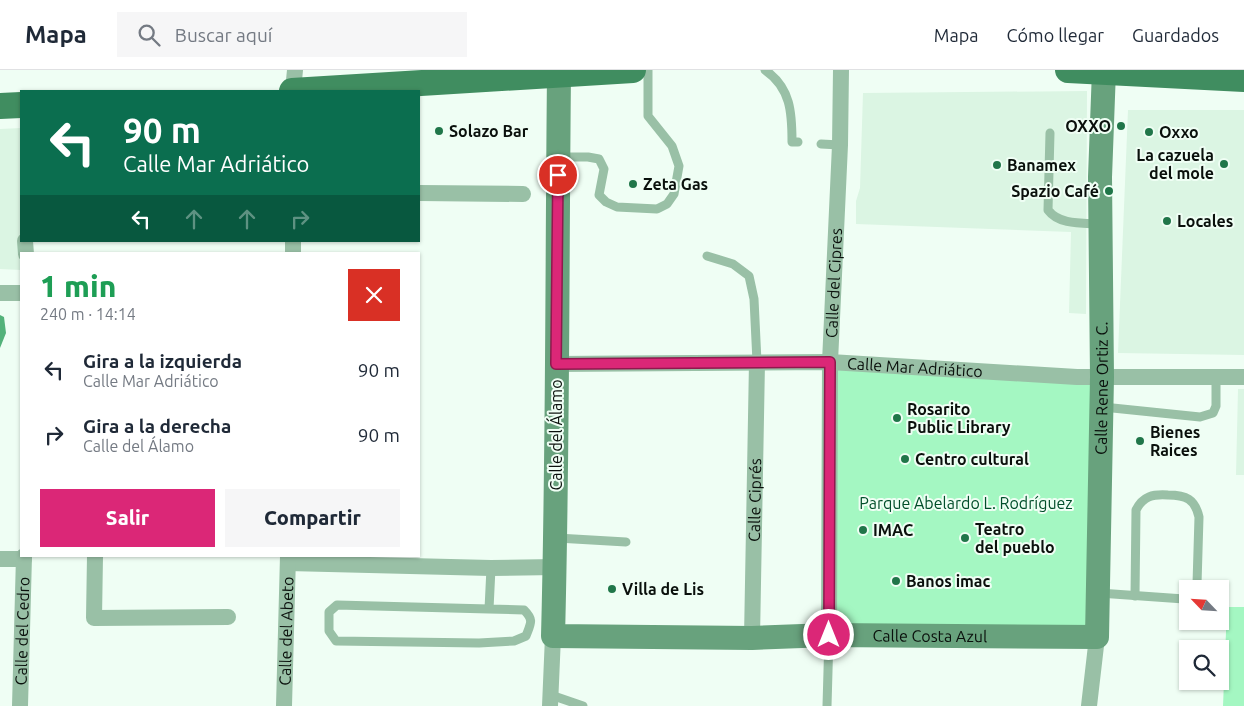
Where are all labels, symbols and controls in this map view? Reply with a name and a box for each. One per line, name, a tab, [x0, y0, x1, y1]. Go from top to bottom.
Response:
search box	[117, 12, 467, 57]
text: Mapa	[25, 21, 87, 48]
icon: search	[135, 21, 163, 49]
text: Buscar aquí	[175, 24, 272, 46]
text: Mapa	[934, 25, 979, 45]
text: Cómo llegar	[1007, 25, 1104, 45]
text: Guardados	[1132, 25, 1219, 45]
icon: left	[40, 110, 105, 175]
text: 90 m	[123, 110, 201, 150]
place label: OXXO	[1065, 117, 1111, 135]
marker: OXXO	[1115, 120, 1127, 132]
place label: Solazo Bar	[449, 122, 529, 140]
place label: Oxxo	[1159, 123, 1199, 141]
marker: Solazo Bar	[433, 125, 445, 137]
marker: Oxxo	[1143, 126, 1155, 138]
place label: La cazuela del mole	[1136, 146, 1214, 182]
text: Calle Mar Adriático	[123, 151, 310, 176]
pin	[537, 154, 579, 196]
place label: Banamex	[1007, 156, 1076, 174]
marker: La cazuela del mole	[1218, 158, 1230, 170]
marker: Banamex	[991, 159, 1003, 171]
icon: arrive	[544, 161, 572, 189]
place label: Zeta Gas	[643, 175, 708, 193]
marker: Zeta Gas	[627, 178, 639, 190]
place label: Spazio Café	[1011, 182, 1099, 200]
marker: Spazio Café	[1103, 185, 1115, 197]
icon: left	[127, 205, 155, 233]
icon: ahead	[180, 205, 208, 233]
icon: ahead	[233, 205, 261, 233]
icon: right	[286, 205, 314, 233]
place label: Locales	[1177, 212, 1233, 230]
marker: Locales	[1161, 215, 1173, 227]
street label: Calle del Cipres	[822, 228, 845, 338]
text: 1 min	[40, 269, 116, 303]
button: close	[348, 269, 400, 321]
text: 240 m · 14:14	[40, 305, 136, 323]
street label: Calle Rene Ortiz C.	[1092, 321, 1111, 455]
text: Gira a la izquierda	[83, 350, 242, 372]
street label: Calle Mar Adriático	[847, 354, 983, 380]
icon: left	[40, 356, 68, 384]
text: 90 m	[358, 359, 400, 381]
text: Calle Mar Adriático	[83, 372, 219, 390]
street label: Calle del Álamo	[545, 380, 565, 491]
place label: Rosarito Public Library	[907, 400, 1011, 436]
marker: Rosarito Public Library	[891, 412, 903, 424]
text: Gira a la derecha	[83, 415, 231, 437]
icon: right	[40, 421, 68, 449]
place label: Bienes Raices	[1150, 423, 1200, 459]
text: 90 m	[358, 424, 400, 446]
marker: Bienes Raices	[1134, 435, 1146, 447]
text: Calle del Álamo	[83, 437, 194, 455]
place label: Centro cultural	[915, 450, 1029, 468]
marker: Centro cultural	[899, 453, 911, 465]
street label: Calle Ciprés	[745, 458, 764, 542]
button: Salir	[40, 489, 215, 547]
button: Compartir	[225, 489, 400, 547]
park label: Parque Abelardo L. Rodríguez	[859, 494, 1073, 512]
place label: Teatro del pueblo	[975, 520, 1055, 556]
place label: IMAC	[873, 521, 913, 539]
marker: IMAC	[857, 524, 869, 536]
marker: Teatro del pueblo	[959, 532, 971, 544]
place label: Banos imac	[906, 572, 991, 590]
marker: Banos imac	[890, 575, 902, 587]
street label: Calle del Abeto	[276, 576, 296, 686]
street label: Calle del Cedro	[12, 577, 32, 686]
place label: Villa de Lis	[622, 580, 704, 598]
north arrow	[1179, 580, 1229, 630]
map controls	[1179, 580, 1229, 690]
marker: Villa de Lis	[606, 583, 618, 595]
position arrow	[802, 608, 854, 660]
street label: Calle Costa Azul	[873, 626, 987, 645]
button: search	[1179, 640, 1229, 690]

